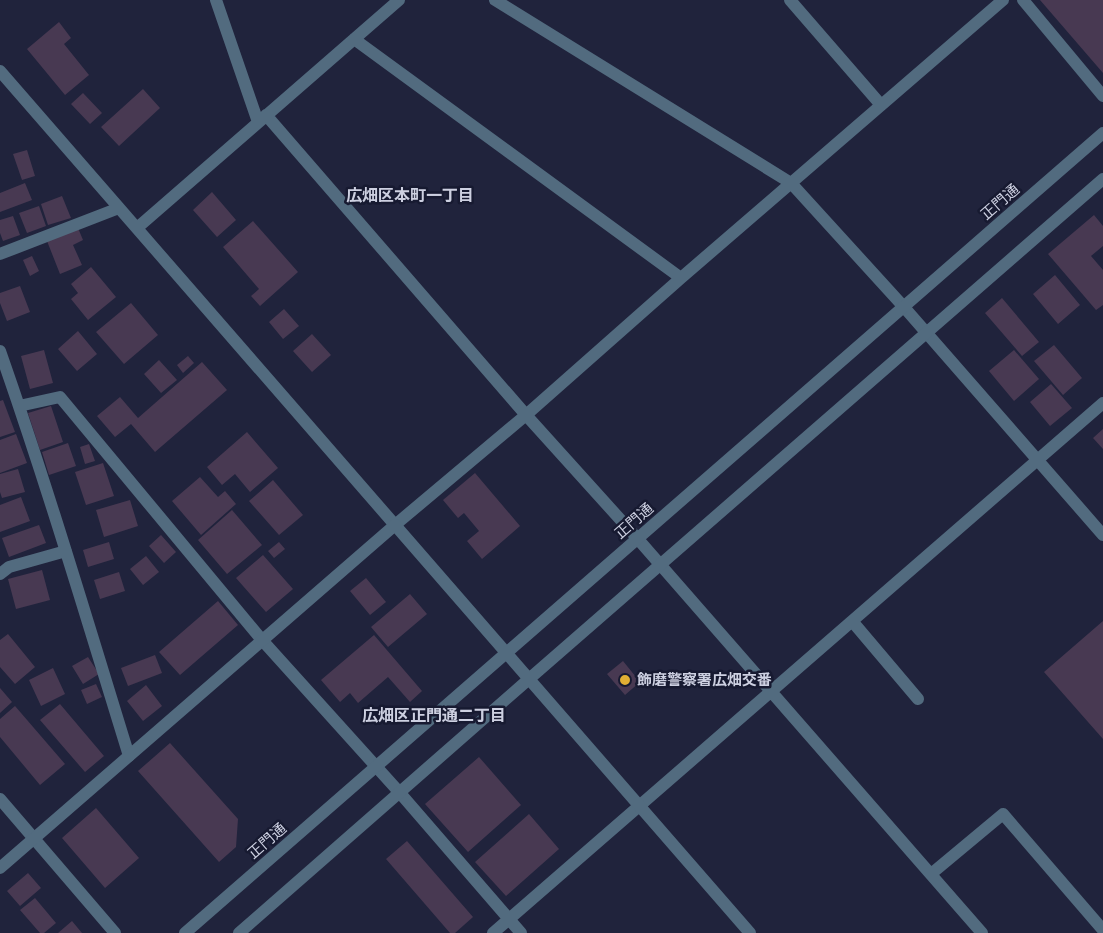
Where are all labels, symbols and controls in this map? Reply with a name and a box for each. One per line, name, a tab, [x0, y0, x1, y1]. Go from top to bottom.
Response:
street label: 正門通	[976, 179, 1024, 224]
district label: 広畑区本町一丁目	[346, 184, 474, 206]
street label: 正門通	[610, 498, 658, 543]
place label: 飾磨警察署広畑交番	[637, 669, 772, 690]
marker: 飾磨警察署広畑交番	[618, 673, 632, 687]
district label: 広畑区正門通二丁目	[362, 704, 506, 726]
street label: 正門通	[243, 818, 291, 863]

